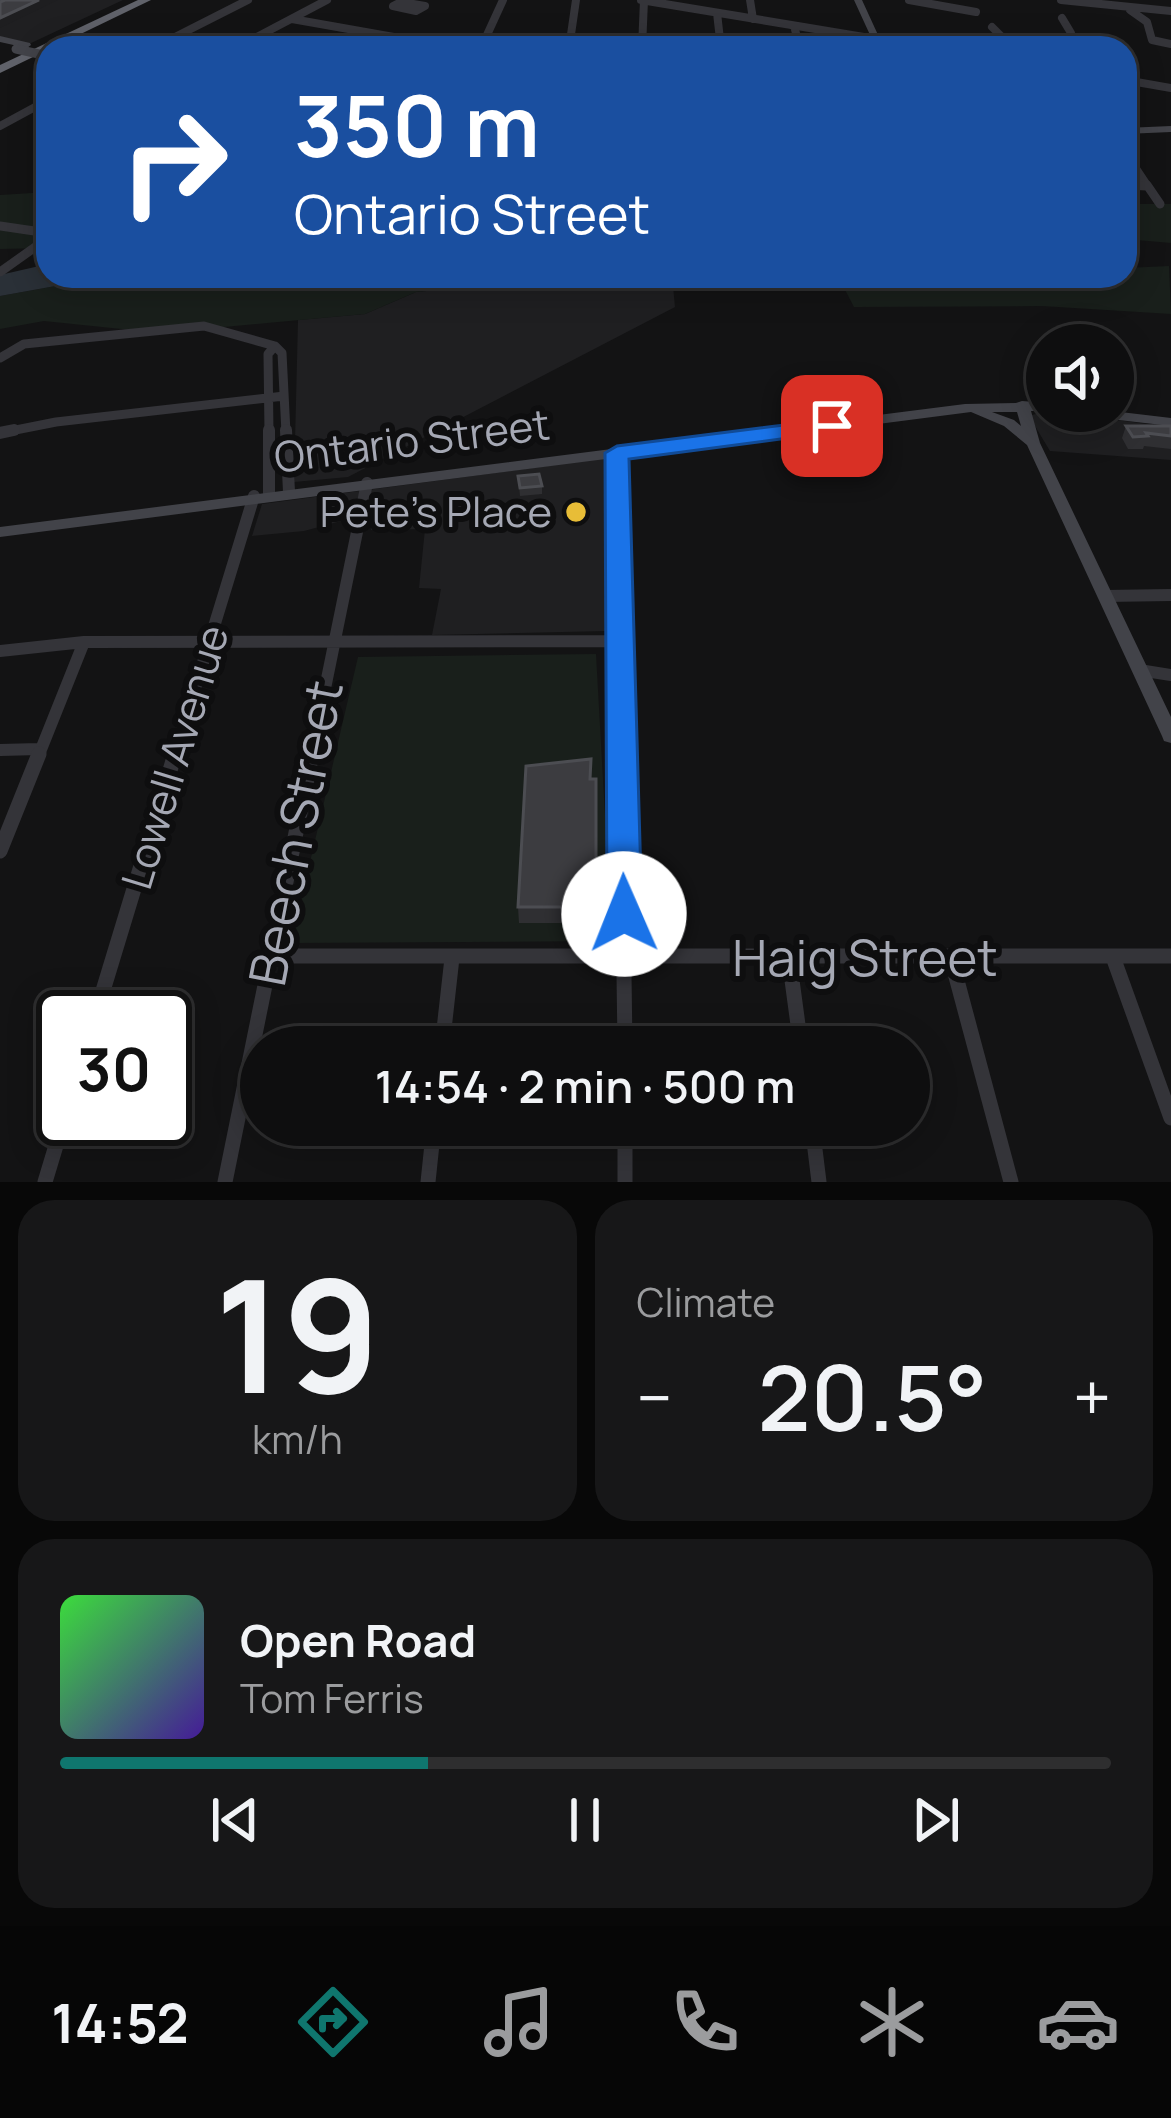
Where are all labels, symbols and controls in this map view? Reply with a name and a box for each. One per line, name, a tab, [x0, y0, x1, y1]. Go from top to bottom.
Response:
text: 350 m	[294, 67, 540, 182]
icon: right	[96, 84, 252, 240]
text: Ontario Street	[294, 176, 650, 250]
map controls	[1026, 324, 1134, 432]
button: sound	[1026, 324, 1134, 432]
pin	[781, 375, 883, 477]
icon: arrive	[799, 393, 865, 459]
street label: Ontario Street	[271, 394, 553, 486]
place label: Pete's Place	[320, 482, 552, 540]
marker: Pete's Place	[563, 499, 589, 525]
street label: Lowell Avenue	[106, 618, 242, 896]
street label: Beech Street	[231, 674, 358, 991]
position arrow	[561, 851, 687, 977]
street label: Haig Street	[732, 922, 998, 991]
speed limit sign: 30	[36, 990, 192, 1146]
text: 14:54 · 2 min · 500 m	[375, 1055, 795, 1117]
text: 19	[215, 1227, 380, 1440]
text: Climate	[637, 1275, 775, 1329]
text: 20.5°	[758, 1335, 987, 1458]
text: −	[637, 1352, 672, 1442]
text: +	[1073, 1352, 1111, 1442]
text: km/h	[252, 1412, 343, 1466]
text: Open Road	[240, 1609, 476, 1671]
text: Tom Ferris	[240, 1671, 424, 1725]
icon: previous	[202, 1787, 268, 1853]
icon: pause	[552, 1787, 618, 1853]
icon: next	[903, 1787, 969, 1853]
icon: directions	[291, 1980, 375, 2064]
icon: music	[477, 1980, 561, 2064]
icon: phone	[663, 1980, 747, 2064]
icon: climate	[850, 1980, 934, 2064]
icon: car	[1036, 1980, 1120, 2064]
text: 14:52	[51, 1985, 189, 2059]

